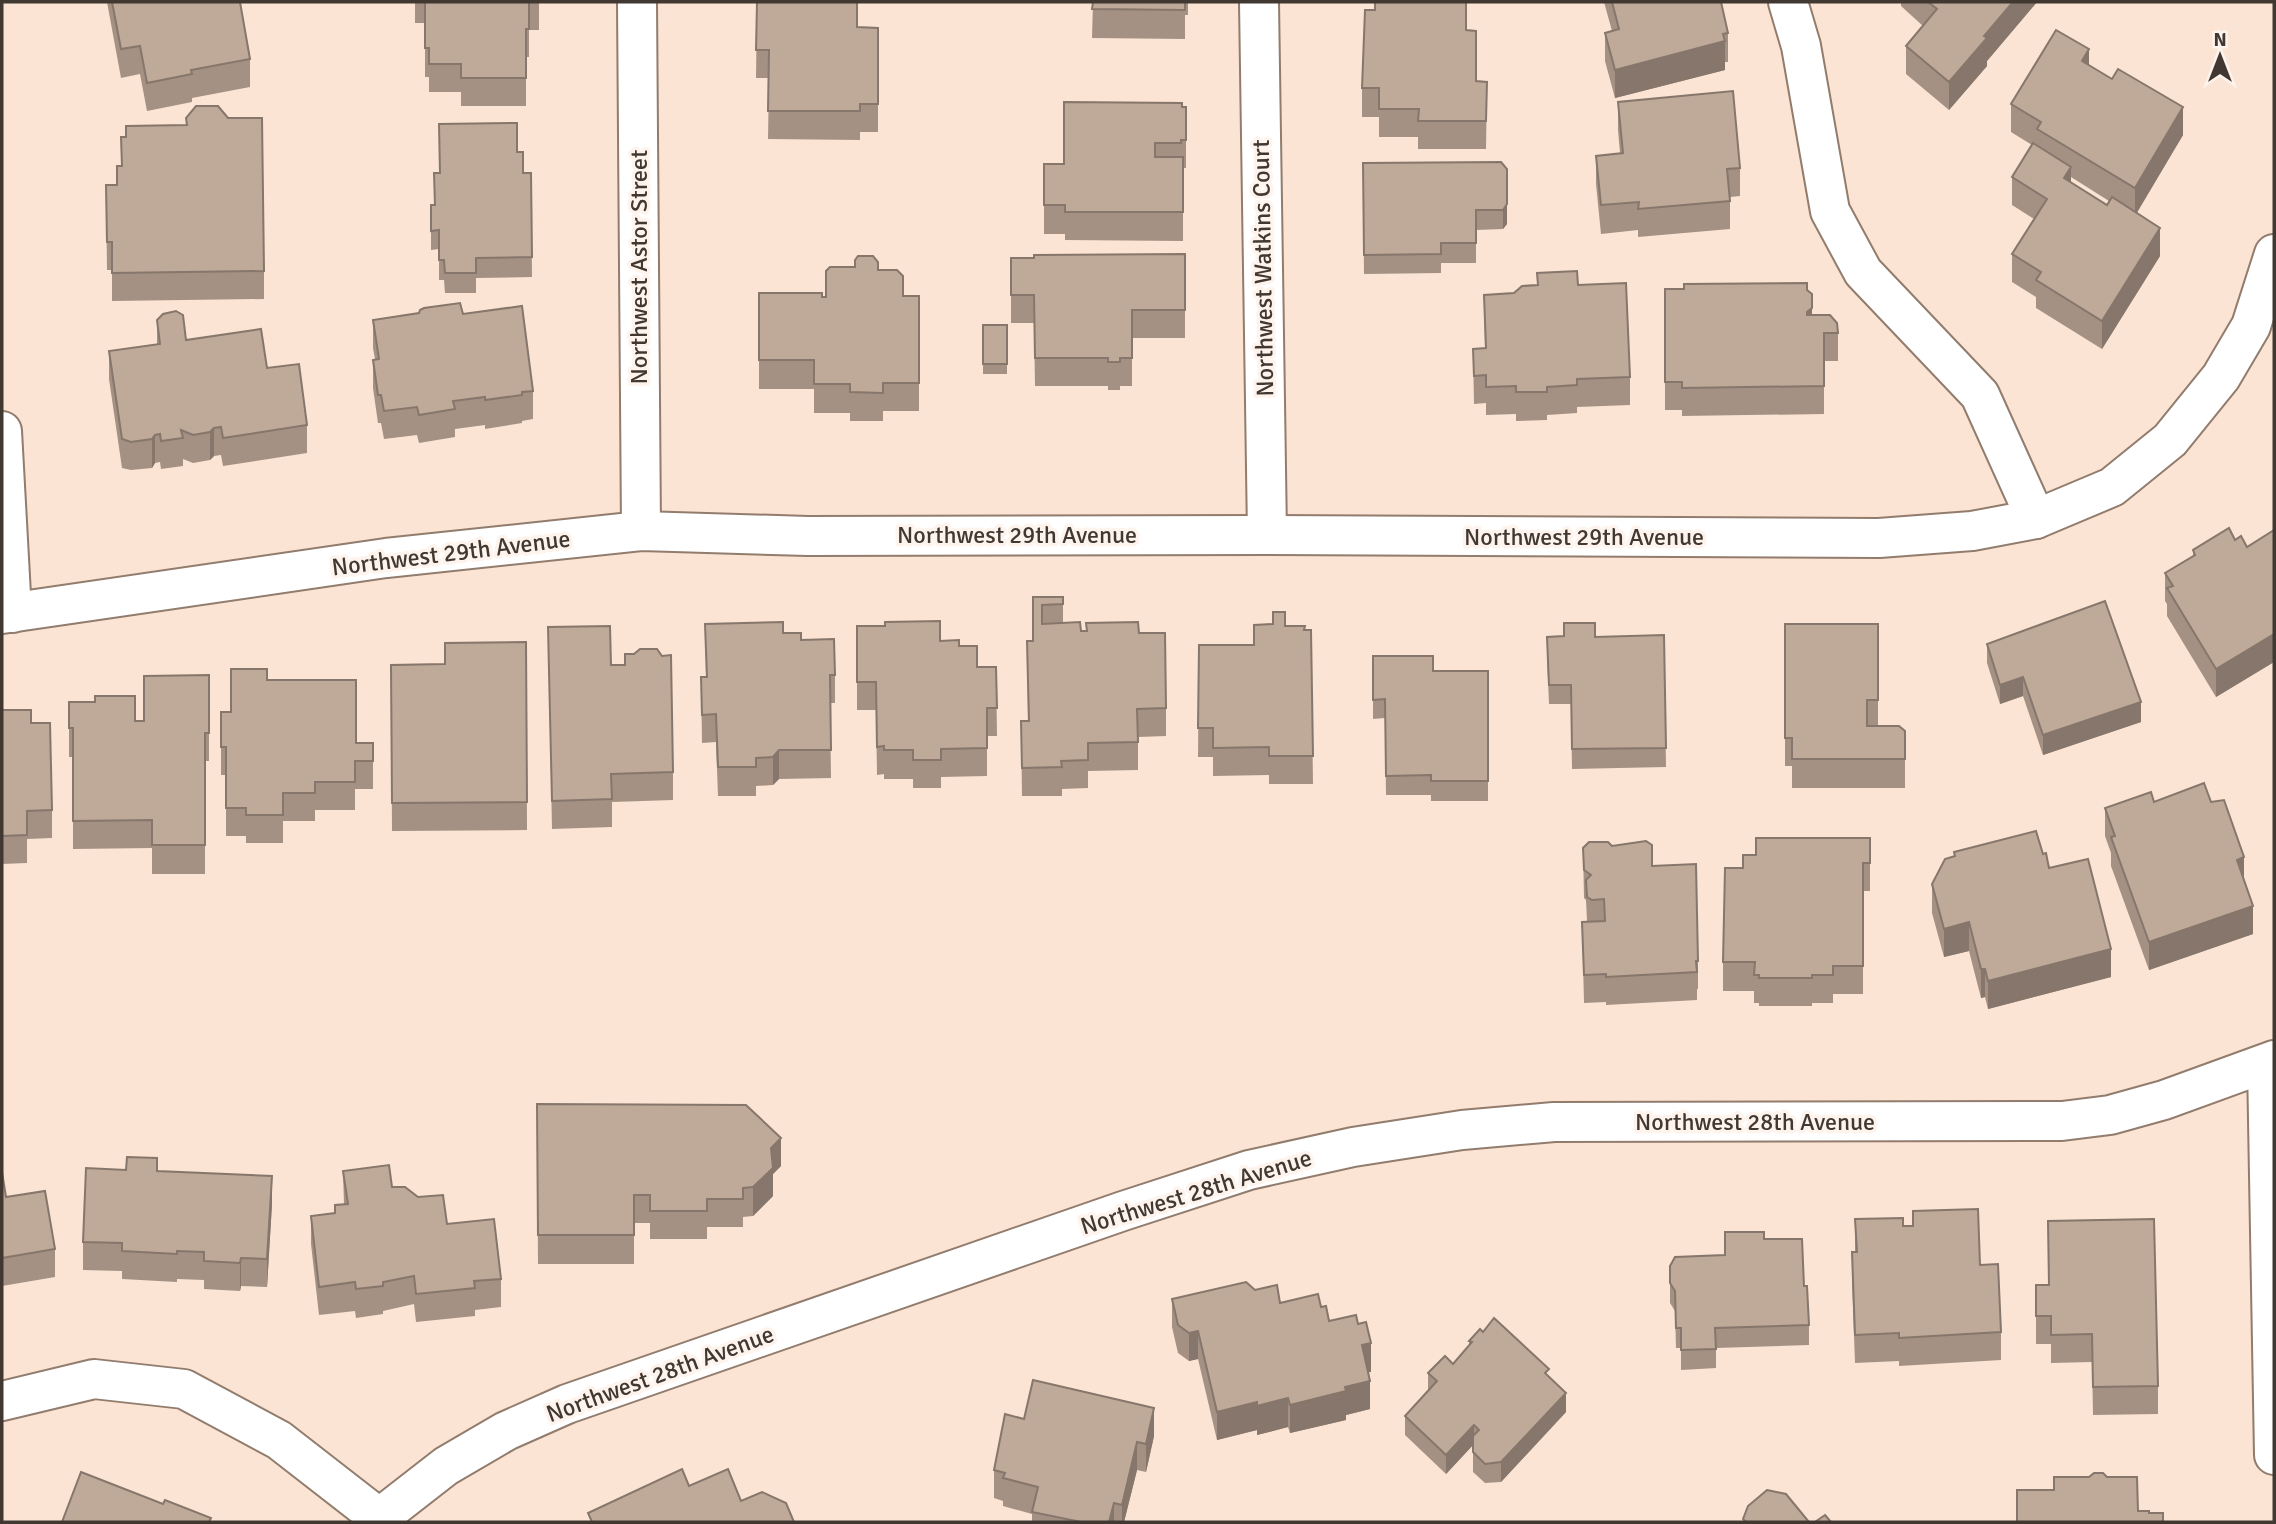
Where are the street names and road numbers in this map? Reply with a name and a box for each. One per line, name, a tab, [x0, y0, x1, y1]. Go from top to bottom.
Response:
street label: Northwest Watkins Court	[1246, 139, 1280, 397]
street label: Northwest Astor Street	[624, 150, 654, 384]
street label: Northwest 29th Avenue	[897, 520, 1137, 550]
street label: Northwest 29th Avenue	[1464, 522, 1704, 552]
street label: Northwest 29th Avenue	[330, 523, 572, 583]
street label: Northwest 28th Avenue	[1635, 1107, 1875, 1137]
street label: Northwest 28th Avenue	[1077, 1143, 1315, 1241]
street label: Northwest 28th Avenue	[542, 1319, 778, 1429]

